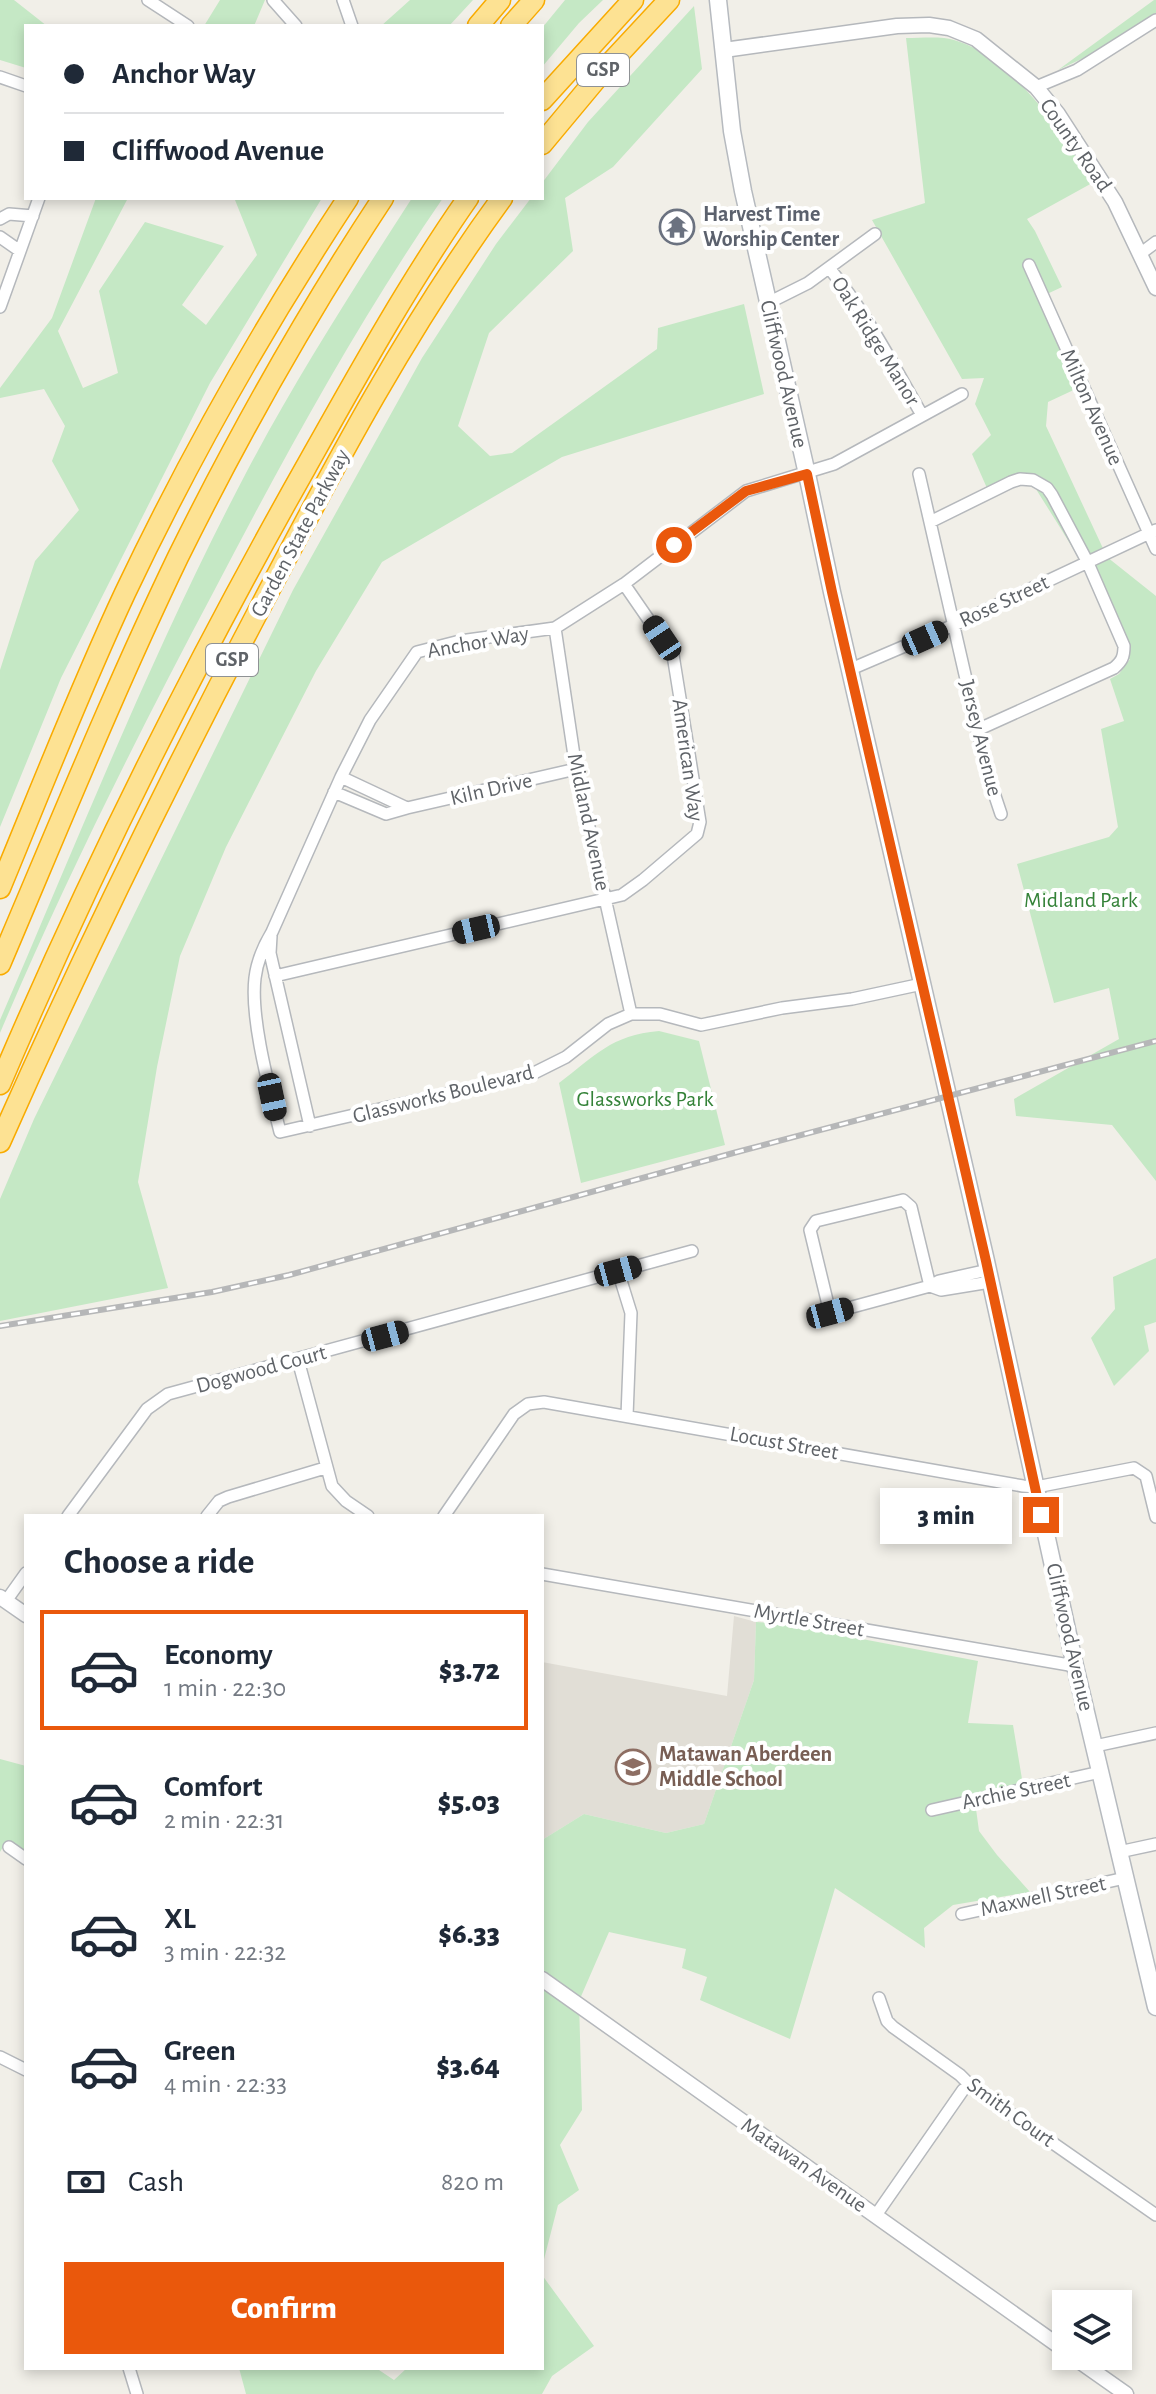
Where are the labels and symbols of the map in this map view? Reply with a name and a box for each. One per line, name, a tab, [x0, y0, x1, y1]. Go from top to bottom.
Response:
road number: GSP	[577, 54, 629, 86]
street label: County Road	[1036, 94, 1116, 196]
place label: Harvest Time Worship Center	[703, 203, 839, 250]
temple icon: Harvest Time Worship Center	[658, 208, 696, 246]
street label: Oak Ridge Manor	[828, 273, 924, 409]
street label: Cliffwood Avenue	[756, 298, 812, 450]
street label: Milton Avenue	[1057, 346, 1127, 468]
street label: Garden State Parkway	[247, 445, 354, 620]
route start	[656, 527, 692, 563]
street label: Rose Street	[956, 571, 1052, 631]
car	[639, 611, 685, 665]
car	[898, 617, 952, 659]
street label: Anchor Way	[425, 622, 531, 662]
road number: GSP	[206, 644, 258, 676]
street label: Jersey Avenue	[956, 678, 1006, 798]
street label: American Way	[669, 697, 708, 823]
street label: Midland Avenue	[564, 751, 614, 893]
street label: Kiln Drive	[448, 769, 534, 809]
park label: Midland Park	[1024, 889, 1138, 911]
car	[450, 912, 502, 946]
street label: Glassworks Boulevard	[350, 1061, 536, 1127]
car	[255, 1071, 289, 1123]
park label: Glassworks Park	[577, 1088, 713, 1110]
car	[592, 1253, 644, 1289]
car	[804, 1295, 856, 1331]
car	[359, 1318, 411, 1354]
street label: Dogwood Court	[194, 1341, 328, 1397]
street label: Locust Street	[728, 1423, 840, 1463]
callout: 3 min	[881, 1487, 1013, 1543]
route end	[1023, 1497, 1059, 1533]
street label: Cliffwood Avenue	[1042, 1561, 1098, 1713]
street label: Myrtle Street	[752, 1599, 866, 1641]
place label: Matawan Aberdeen Middle School	[659, 1743, 832, 1790]
school or university icon: Matawan Aberdeen Middle School	[614, 1748, 652, 1786]
street label: Archie Street	[960, 1769, 1072, 1813]
street label: Maxwell Street	[978, 1872, 1108, 1920]
street label: Smith Court	[963, 2073, 1059, 2151]
street label: Matawan Avenue	[737, 2114, 871, 2216]

